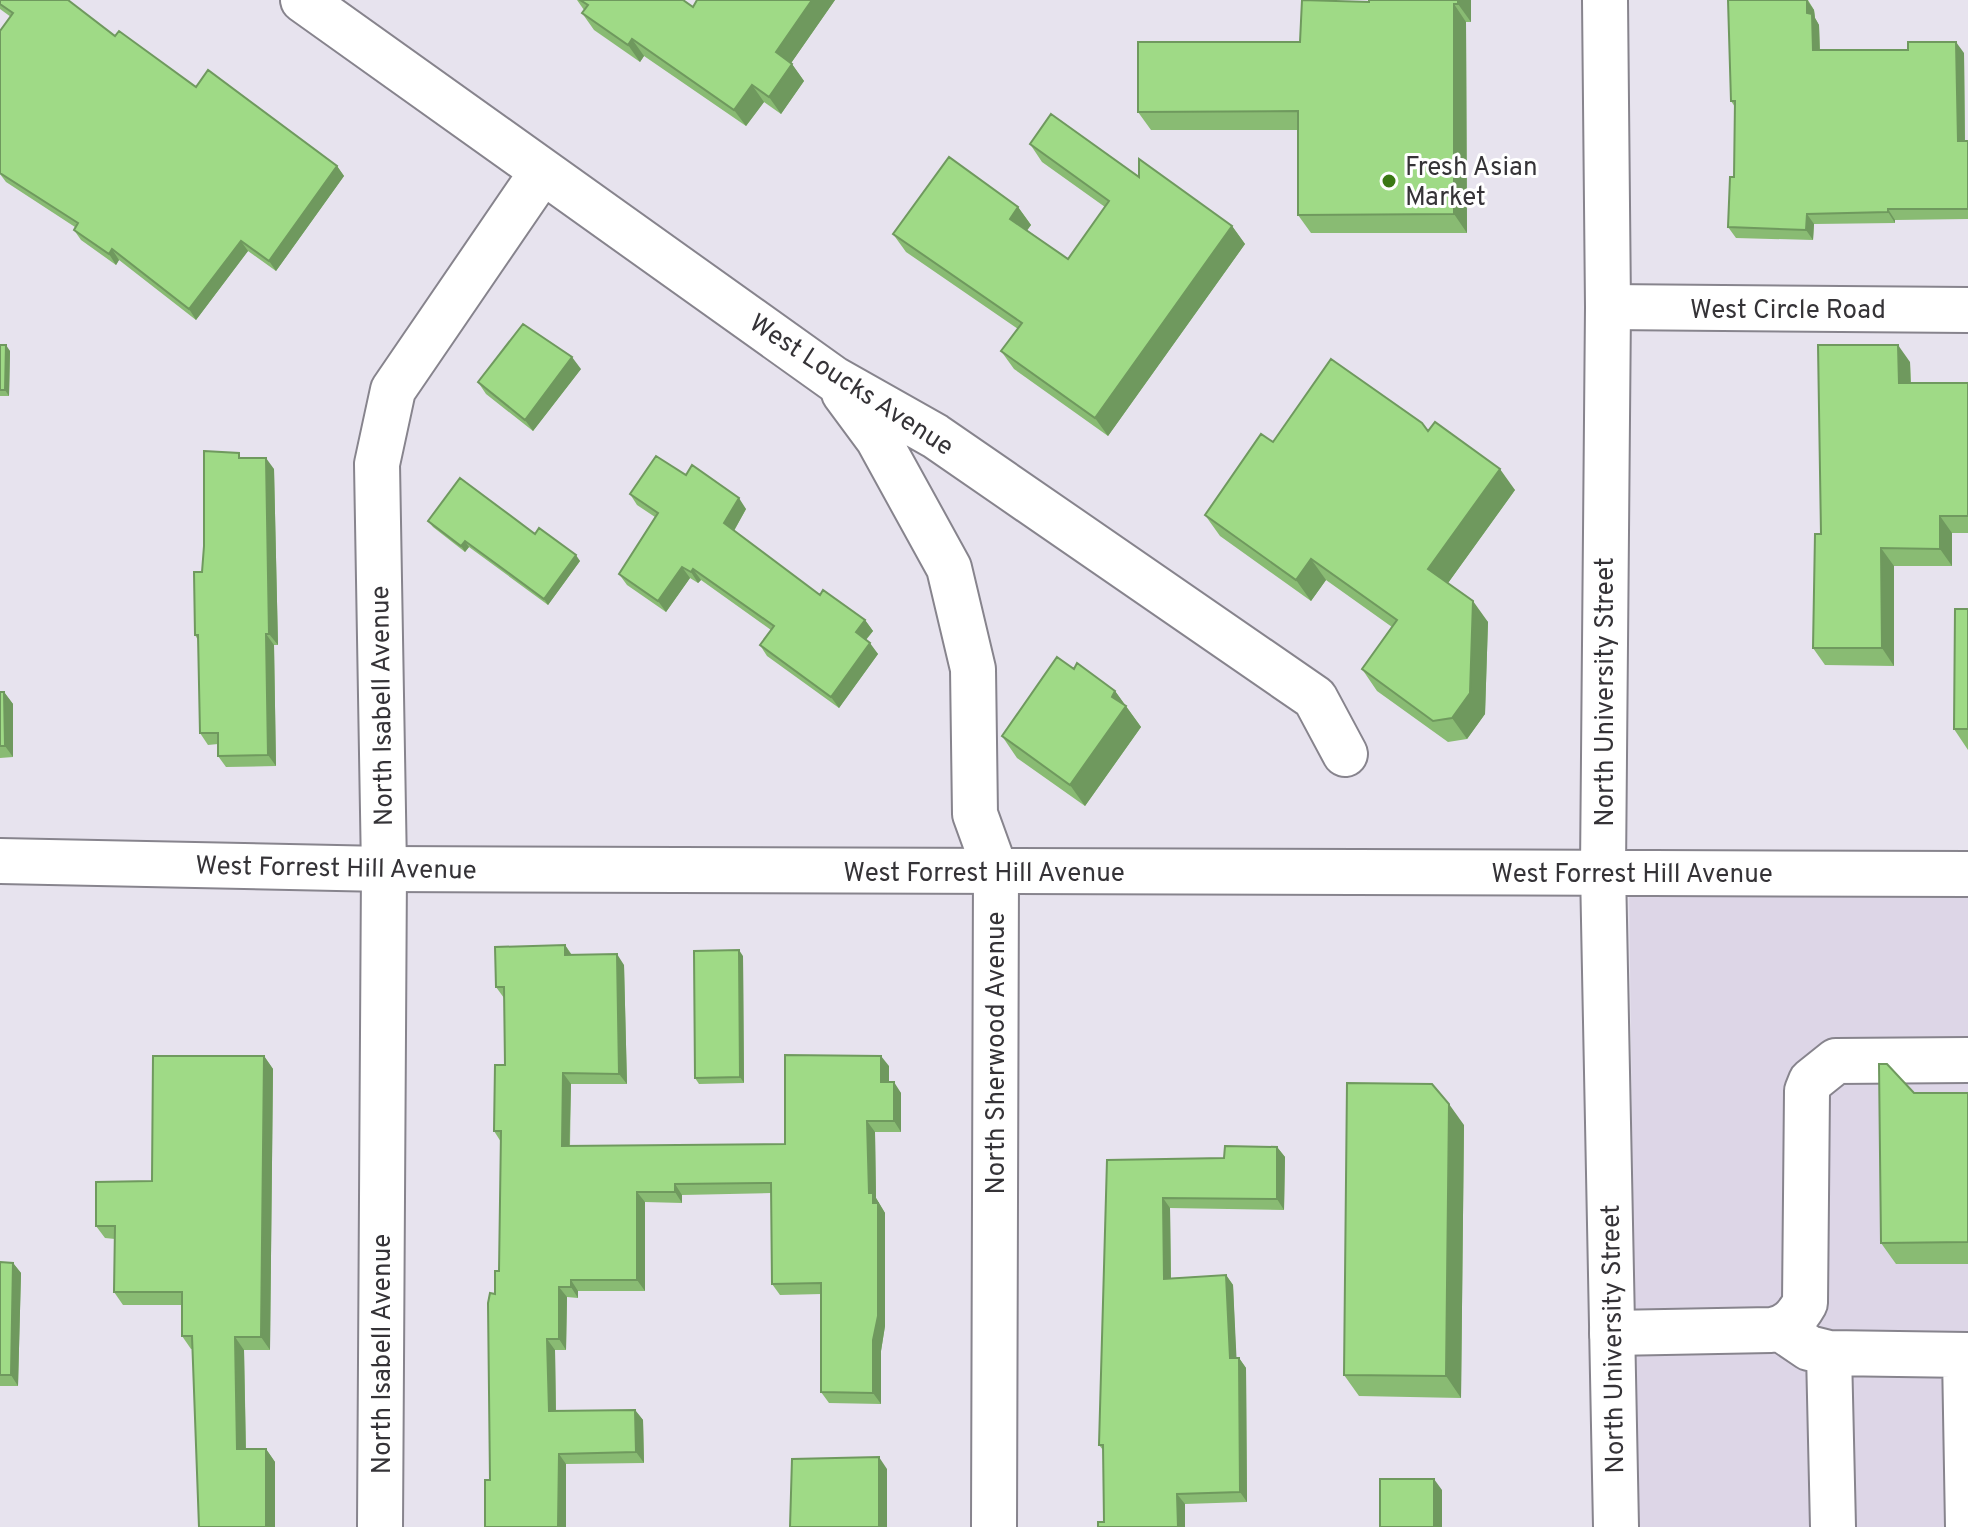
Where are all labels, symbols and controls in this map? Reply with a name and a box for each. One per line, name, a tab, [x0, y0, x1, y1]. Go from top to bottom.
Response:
place label: Fresh Asian Market	[1405, 152, 1538, 215]
marker: Fresh Asian Market	[1380, 172, 1398, 190]
street label: West Circle Road	[1690, 295, 1886, 328]
street label: West Loucks Avenue	[742, 308, 959, 464]
street label: North University Street	[1590, 557, 1623, 827]
street label: North Isabell Avenue	[365, 585, 402, 826]
street label: West Forrest Hill Avenue	[195, 851, 477, 888]
street label: West Forrest Hill Avenue	[843, 858, 1125, 891]
street label: West Forrest Hill Avenue	[1491, 859, 1773, 892]
street label: North Sherwood Avenue	[981, 911, 1014, 1195]
street label: North University Street	[1596, 1204, 1633, 1474]
street label: North Isabell Avenue	[367, 1234, 400, 1474]

